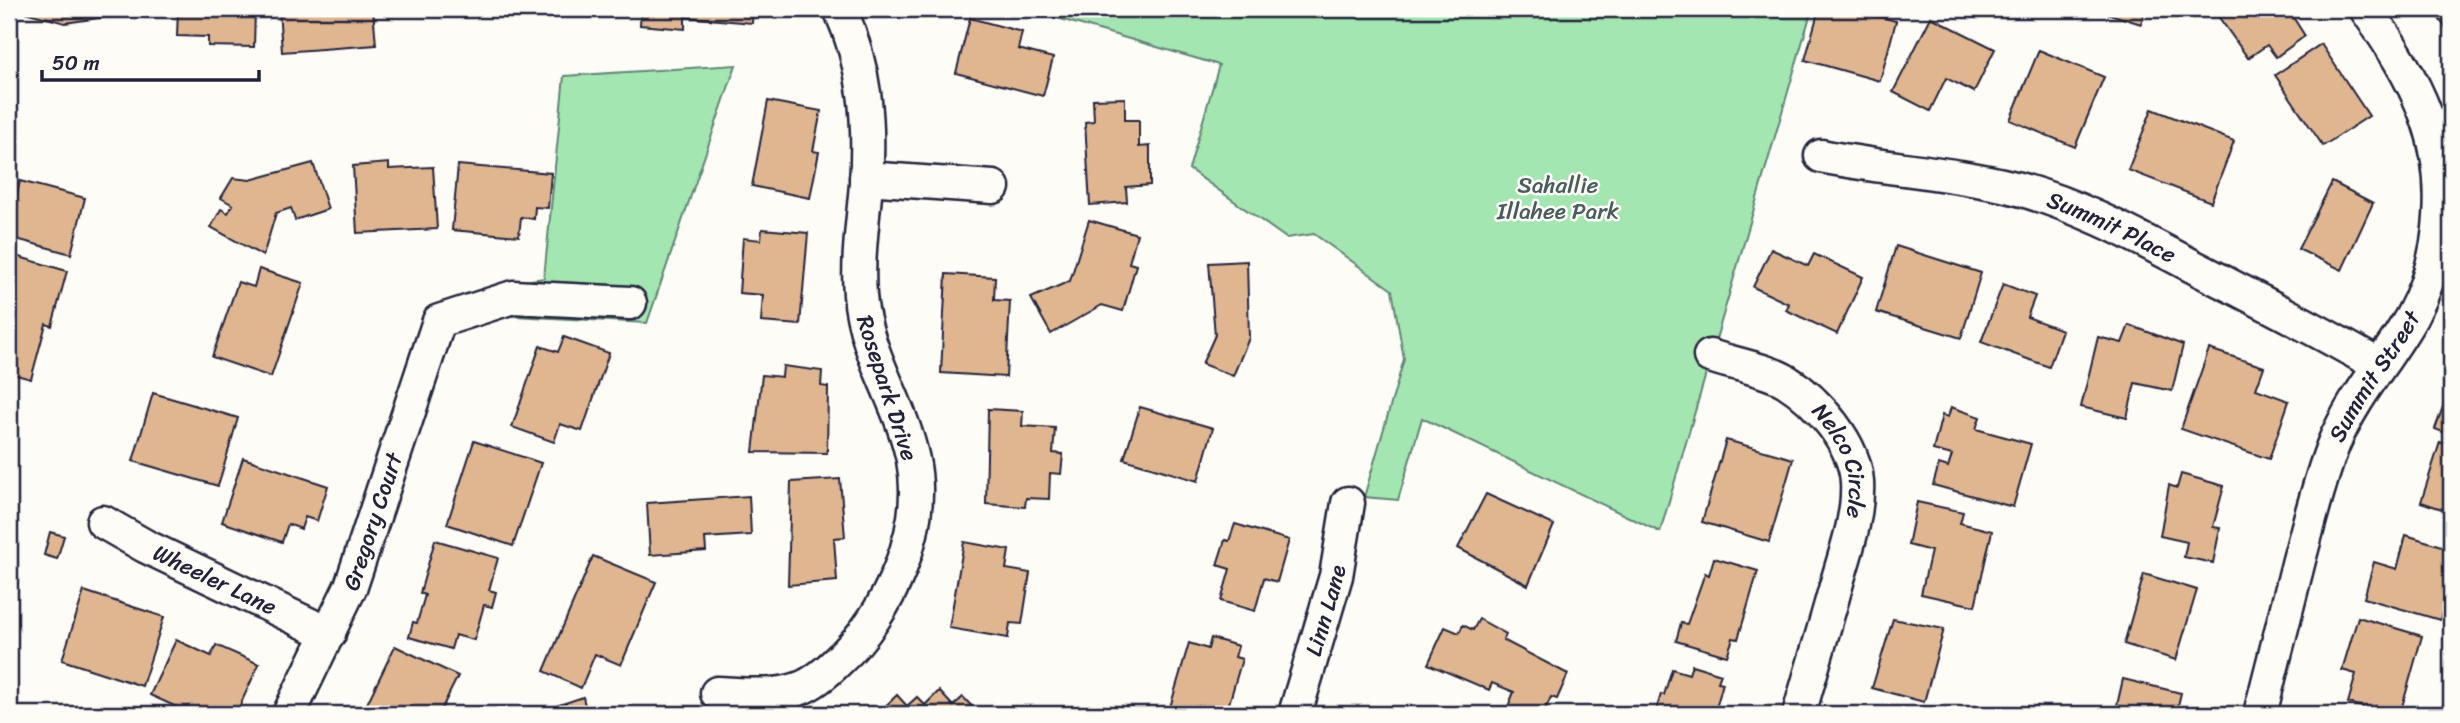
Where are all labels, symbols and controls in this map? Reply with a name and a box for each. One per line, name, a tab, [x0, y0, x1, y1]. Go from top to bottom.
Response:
scale bar	[42, 38, 259, 82]
text: 50 m	[52, 44, 100, 82]
park label: Sahallie Illahee Park	[1496, 165, 1619, 232]
street label: Summit Place	[2041, 179, 2184, 275]
street label: Summit Street	[2317, 301, 2432, 449]
street label: Rosepark Drive	[844, 310, 930, 466]
street label: Nelco Circle	[1802, 393, 1878, 521]
street label: Gregory Court	[330, 446, 415, 596]
street label: Wheeler Lane	[146, 532, 284, 627]
street label: Linn Lane	[1293, 562, 1358, 661]

